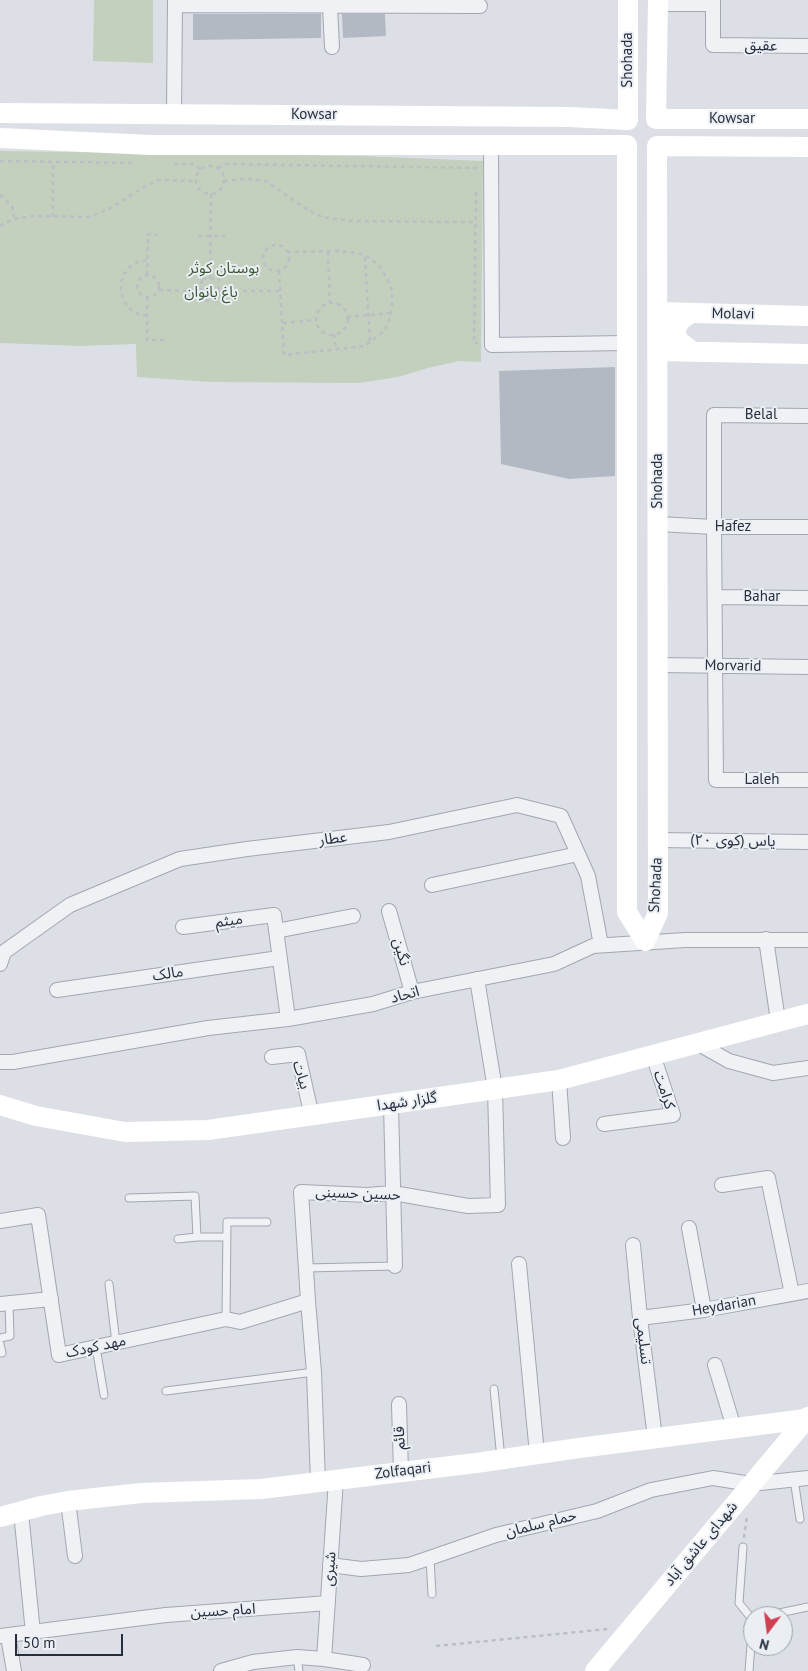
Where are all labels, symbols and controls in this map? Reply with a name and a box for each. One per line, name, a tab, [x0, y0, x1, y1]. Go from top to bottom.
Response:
street label: Shohada	[619, 32, 637, 88]
street label: عقیق	[745, 37, 777, 55]
street label: Kowsar	[291, 106, 337, 124]
street label: Kowsar	[709, 110, 755, 128]
park label: بوستان کوثر	[189, 260, 259, 278]
park label: باغ بانوان	[184, 284, 238, 302]
street label: Molavi	[711, 305, 755, 323]
street label: Belal	[745, 406, 777, 424]
street label: Shohada	[649, 453, 667, 509]
street label: Hafez	[715, 518, 751, 536]
street label: Bahar	[744, 588, 780, 606]
street label: Morvarid	[704, 657, 762, 675]
street label: Laleh	[744, 771, 780, 789]
street label: عطار	[318, 828, 348, 850]
street label: یاس (کوی ۲۰)	[690, 831, 776, 851]
street label: Shohada	[646, 857, 666, 913]
street label: میثم	[214, 910, 244, 932]
street label: نگین	[388, 936, 414, 968]
street label: مالک	[152, 963, 184, 985]
street label: اتحاد	[389, 983, 421, 1007]
street label: بیات	[288, 1059, 314, 1091]
street label: کرامت	[649, 1068, 679, 1112]
street label: گلزار شهدا	[376, 1089, 438, 1115]
street label: حسین حسینی	[315, 1184, 401, 1204]
street label: Heydarian	[691, 1292, 757, 1320]
street label: تسلیمی	[631, 1317, 655, 1365]
street label: مهد کودک	[64, 1332, 128, 1362]
street label: قائم	[391, 1426, 409, 1450]
street label: Zolfaqari	[374, 1459, 432, 1483]
street label: شهدای عاشق آباد	[660, 1498, 742, 1590]
street label: حمام سلمان	[504, 1506, 578, 1542]
street label: شیری	[320, 1551, 340, 1587]
street label: امام حسین	[190, 1600, 256, 1622]
north arrow	[743, 1606, 793, 1656]
scale bar	[18, 1624, 125, 1656]
text: 50 m	[23, 1633, 56, 1652]
text: N	[758, 1635, 771, 1654]

